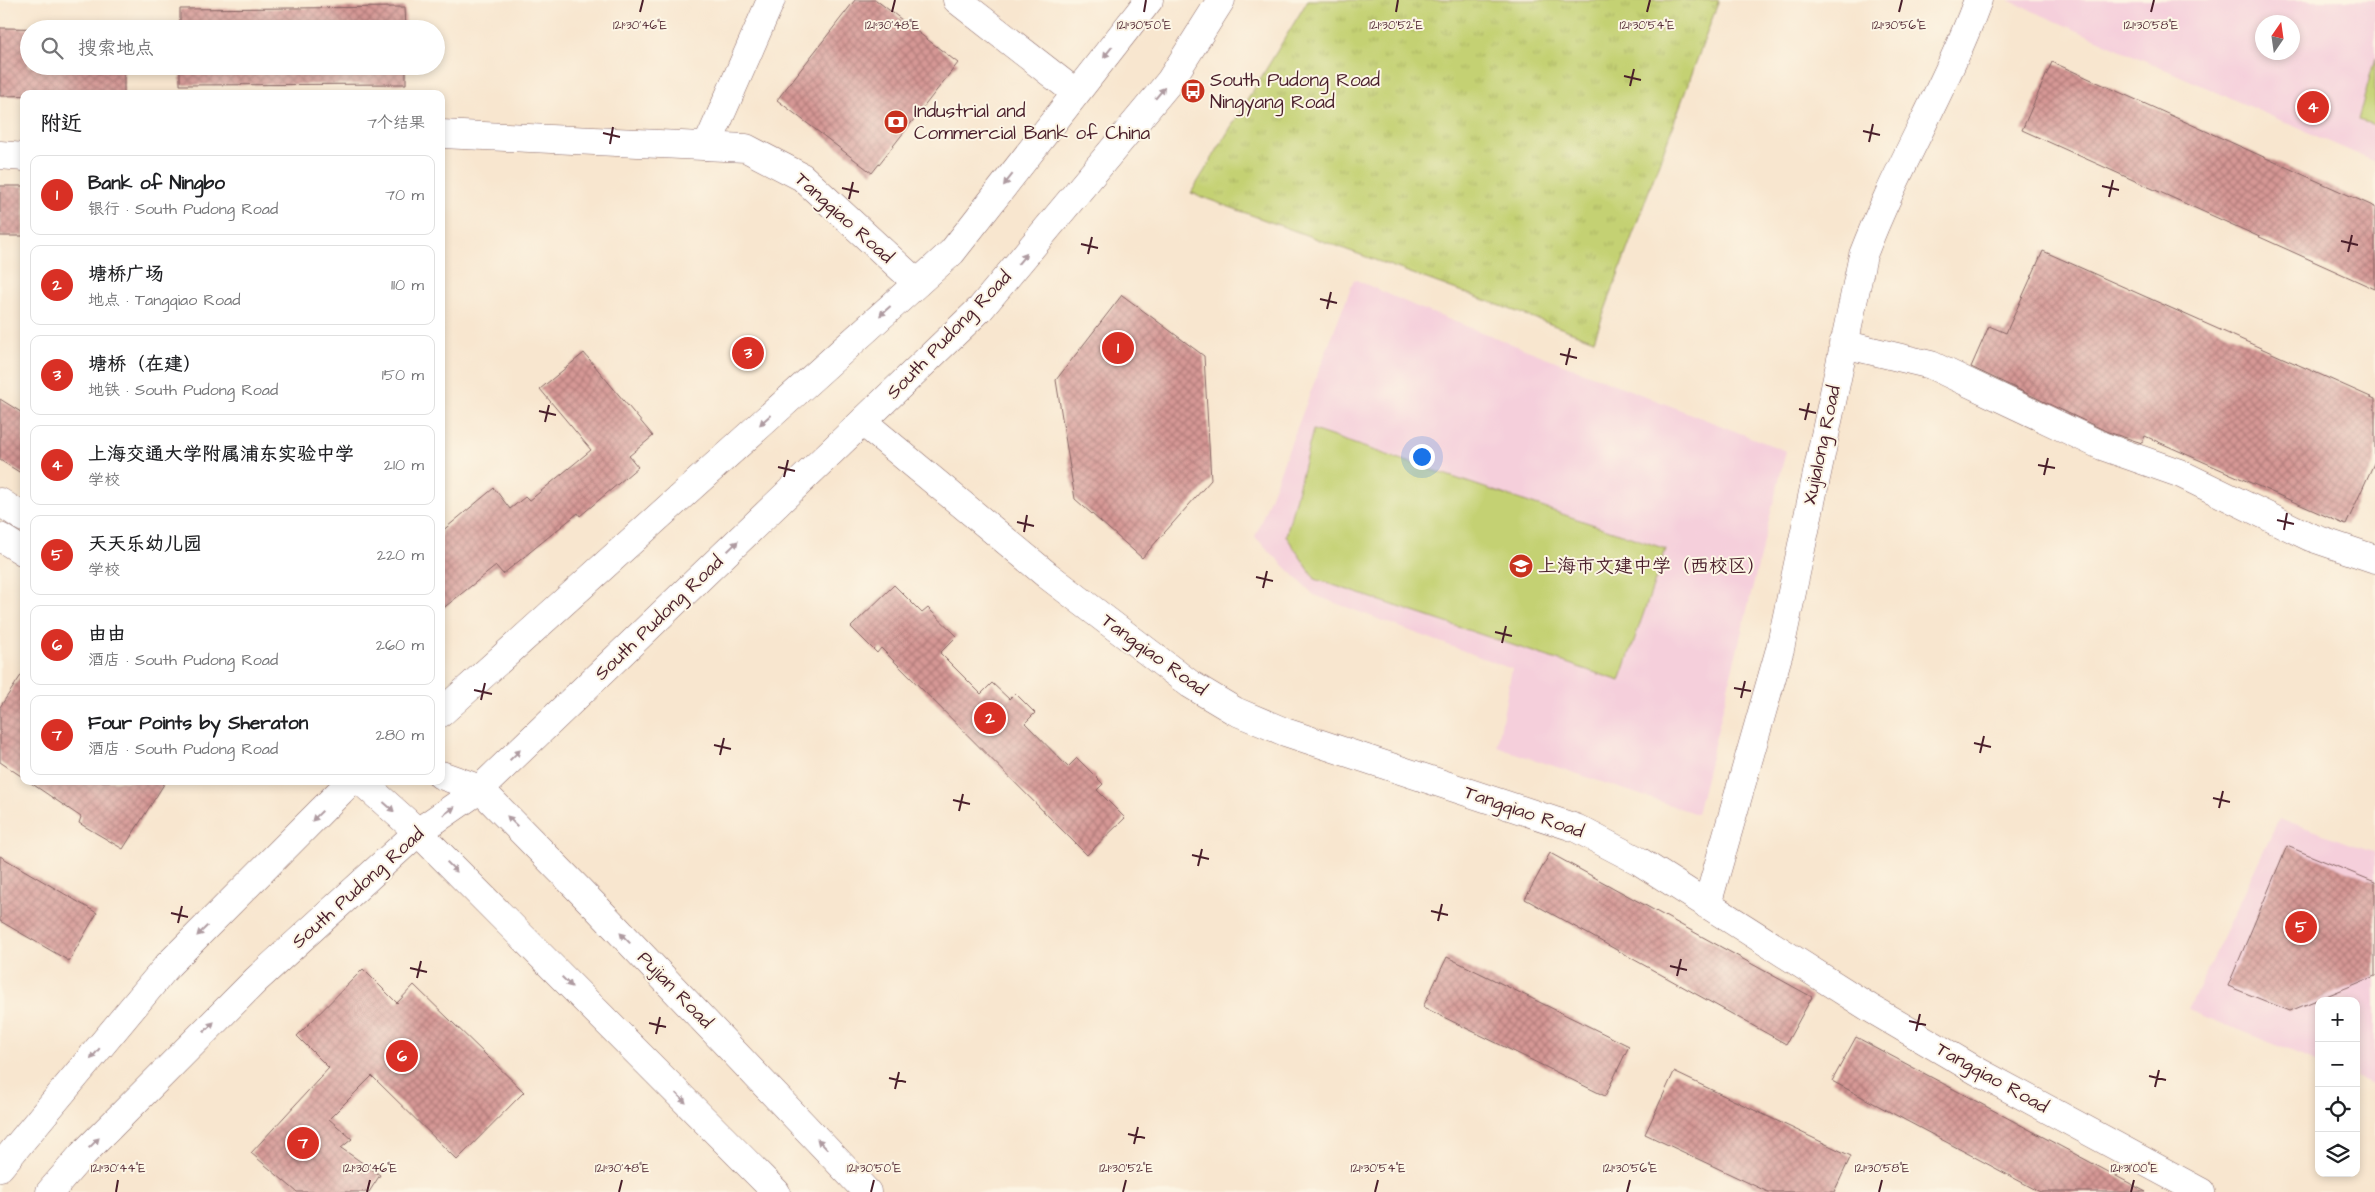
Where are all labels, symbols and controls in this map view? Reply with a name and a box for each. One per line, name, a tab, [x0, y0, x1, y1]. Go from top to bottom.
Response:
north arrow	[2255, 15, 2300, 60]
text: 121°30'46"E	[613, 17, 667, 34]
text: 121°30'48"E	[865, 17, 919, 34]
text: 121°30'50"E	[1117, 17, 1171, 34]
text: 121°30'52"E	[1369, 17, 1423, 34]
text: 121°30'54"E	[1620, 17, 1674, 34]
text: 121°30'56"E	[1872, 17, 1926, 34]
text: 121°30'58"E	[2124, 17, 2178, 34]
search box	[20, 20, 445, 75]
icon: search	[38, 34, 66, 62]
text: 搜索地点	[78, 35, 154, 62]
one-way arrow	[1102, 45, 1113, 58]
place label: South Pudong Road Ningyang Road	[1210, 67, 1380, 117]
bus stop icon: South Pudong Road Ningyang Road	[1180, 78, 1206, 104]
one-way arrow	[1154, 87, 1165, 100]
pin: 4	[2297, 88, 2329, 126]
place label: Industrial and Commercial Bank of China	[914, 98, 1150, 147]
text: 附近	[40, 109, 82, 138]
bank icon: Industrial and Commercial Bank of China	[883, 109, 909, 135]
text: 7个结果	[367, 112, 425, 134]
street label: Tangqiao Road	[788, 166, 900, 271]
text: Bank of Ningbo	[88, 170, 225, 197]
one-way arrow	[1002, 173, 1013, 186]
text: 1	[56, 184, 58, 206]
text: 70 m	[385, 184, 424, 206]
text: 银行 · South Pudong Road	[88, 198, 278, 220]
one-way arrow	[1016, 253, 1028, 265]
text: 塘桥广场	[88, 261, 164, 288]
street label: South Pudong Road	[880, 264, 1019, 406]
text: 2	[52, 274, 62, 296]
text: 110 m	[391, 274, 424, 296]
text: 地点 · Tangqiao Road	[88, 289, 240, 311]
one-way arrow	[880, 305, 892, 317]
pin: 1	[1102, 329, 1134, 367]
pin: 3	[732, 334, 764, 372]
text: 塘桥（在建）	[88, 351, 202, 378]
text: 3	[53, 364, 61, 386]
text: 150 m	[382, 364, 424, 386]
text: 地铁 · South Pudong Road	[88, 379, 278, 401]
street label: Xujialong Road	[1796, 383, 1849, 507]
one-way arrow	[759, 414, 771, 426]
text: 上海交通大学附属浦东实验中学	[88, 441, 354, 468]
your location	[1409, 444, 1435, 470]
text: 4	[52, 454, 62, 476]
text: 210 m	[384, 454, 424, 476]
text: 学校	[88, 469, 120, 491]
text: 天天乐幼儿园	[88, 531, 202, 558]
one-way arrow	[727, 540, 739, 552]
text: 5	[51, 544, 63, 566]
text: 220 m	[377, 544, 424, 566]
street label: South Pudong Road	[588, 549, 730, 687]
school or university icon: 上海市文建中学（西校区）	[1508, 553, 1534, 579]
place label: 上海市文建中学（西校区）	[1538, 553, 1766, 580]
text: 学校	[88, 559, 120, 581]
street label: Tangqiao Road	[1095, 607, 1213, 704]
text: 由由	[88, 621, 126, 648]
text: 6	[52, 634, 62, 656]
text: 260 m	[376, 634, 424, 656]
text: 酒店 · South Pudong Road	[88, 649, 278, 671]
pin: 2	[974, 699, 1006, 737]
text: Four Points by Sheraton	[88, 710, 308, 737]
text: 7	[52, 724, 62, 746]
text: 280 m	[376, 724, 424, 746]
text: 酒店 · South Pudong Road	[88, 738, 278, 760]
one-way arrow	[509, 749, 521, 761]
street label: Tangqiao Road	[1460, 779, 1588, 846]
one-way arrow	[383, 801, 395, 813]
one-way arrow	[442, 806, 456, 816]
one-way arrow	[311, 810, 323, 822]
one-way arrow	[506, 815, 518, 827]
street label: South Pudong Road	[286, 821, 431, 956]
one-way arrow	[446, 861, 458, 873]
pin: 5	[2285, 908, 2317, 946]
one-way arrow	[196, 925, 208, 937]
one-way arrow	[619, 932, 631, 944]
street label: Pujian Road	[631, 945, 719, 1035]
one-way arrow	[561, 976, 573, 988]
map controls	[2315, 997, 2360, 1177]
button: +	[2315, 997, 2360, 1042]
one-way arrow	[203, 1022, 215, 1034]
street label: Tangqiao Road	[1930, 1036, 2053, 1121]
pin: 6	[386, 1037, 418, 1075]
button: −	[2315, 1042, 2360, 1087]
one-way arrow	[90, 1047, 101, 1060]
button: locate	[2315, 1087, 2360, 1132]
one-way arrow	[675, 1092, 687, 1104]
pin: 7	[287, 1124, 319, 1162]
button: layers	[2315, 1132, 2360, 1177]
one-way arrow	[88, 1137, 100, 1149]
one-way arrow	[816, 1138, 828, 1150]
text: 121°30'44"E	[91, 1160, 145, 1177]
text: 121°30'46"E	[343, 1160, 397, 1177]
text: 121°30'48"E	[595, 1160, 649, 1177]
text: 121°30'50"E	[847, 1160, 901, 1177]
text: 121°30'52"E	[1099, 1160, 1153, 1177]
text: 121°30'54"E	[1351, 1160, 1405, 1177]
text: 121°30'56"E	[1603, 1160, 1657, 1177]
text: 121°30'58"E	[1855, 1160, 1909, 1177]
text: 121°31'00"E	[2110, 1160, 2158, 1177]

